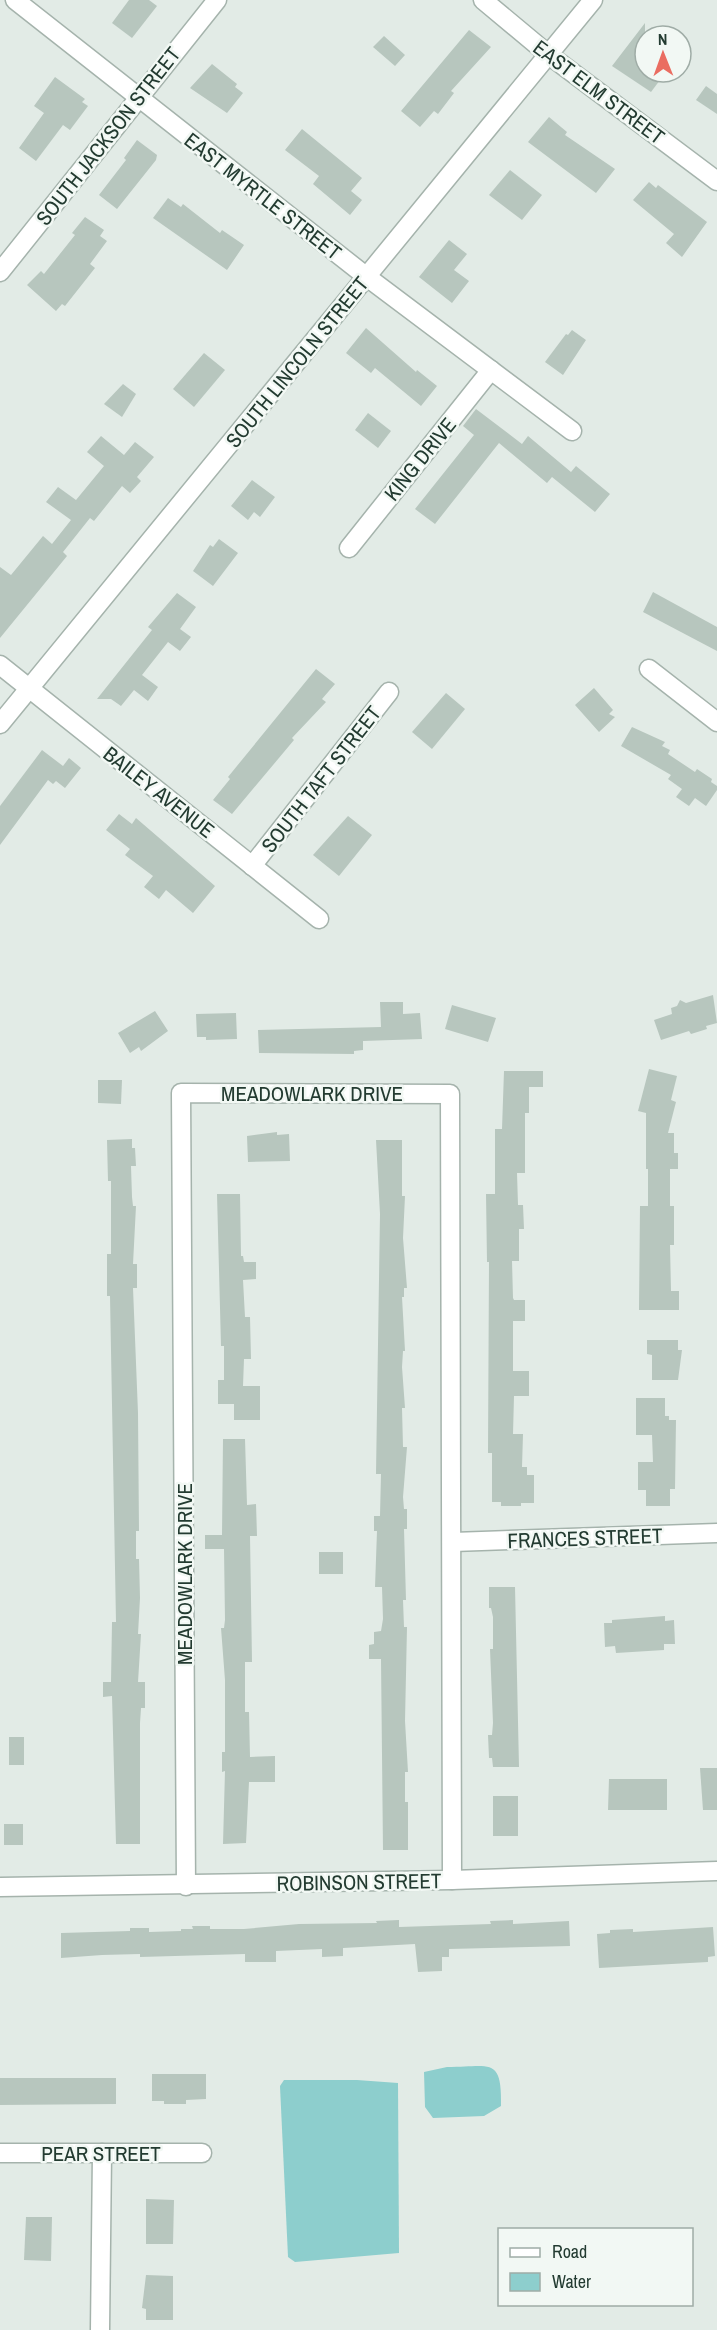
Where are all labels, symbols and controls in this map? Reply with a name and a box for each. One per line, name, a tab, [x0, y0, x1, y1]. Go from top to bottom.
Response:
north arrow	[633, 24, 693, 84]
text: N	[658, 28, 668, 50]
street label: EAST ELM STREET	[527, 33, 671, 151]
street label: SOUTH JACKSON STREET	[29, 40, 187, 231]
street label: EAST MYRTLE STREET	[179, 126, 348, 267]
street label: SOUTH LINCOLN STREET	[219, 270, 375, 454]
street label: KING DRIVE	[377, 411, 463, 507]
street label: SOUTH TAFT STREET	[254, 699, 388, 858]
street label: BAILEY AVENUE	[98, 740, 220, 844]
street label: MEADOWLARK DRIVE	[221, 1079, 403, 1108]
street label: MEADOWLARK DRIVE	[170, 1483, 199, 1665]
street label: FRANCES STREET	[507, 1521, 663, 1555]
street label: ROBINSON STREET	[276, 1866, 442, 1898]
street label: PEAR STREET	[41, 2139, 161, 2168]
legend	[498, 2228, 693, 2306]
text: Road	[552, 2239, 587, 2264]
text: Water	[552, 2269, 591, 2294]

